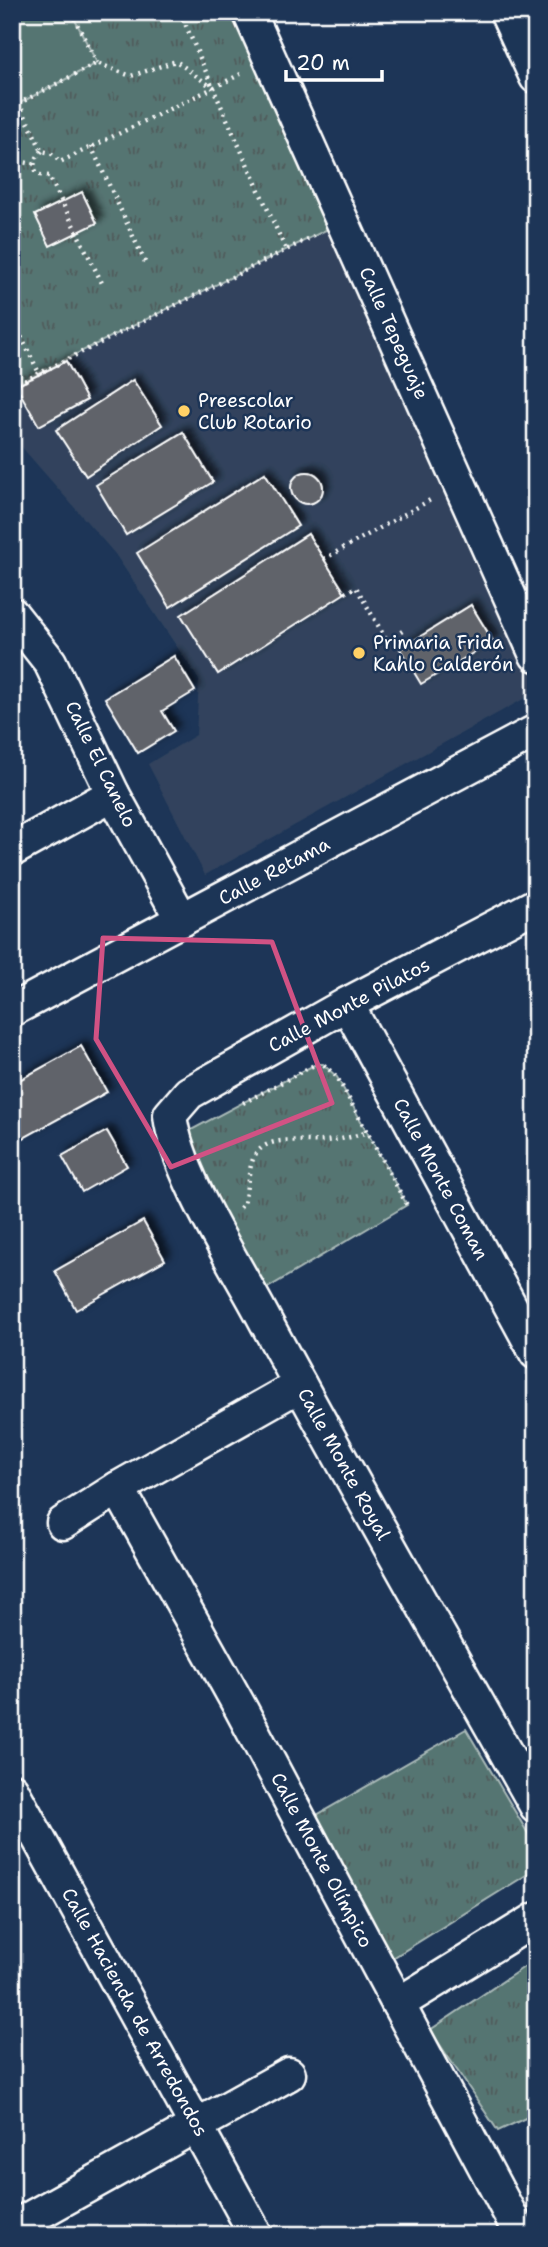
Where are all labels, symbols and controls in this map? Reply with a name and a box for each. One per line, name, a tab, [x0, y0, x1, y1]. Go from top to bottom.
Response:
scale bar	[286, 38, 382, 82]
text: 20 m	[296, 49, 350, 77]
street label: Calle Tepeguaje	[354, 263, 434, 403]
place label: Preescolar Club Rotario	[198, 388, 312, 435]
marker: Preescolar Club Rotario	[176, 403, 192, 419]
place label: Primaria Frida Kahlo Calderón	[373, 630, 514, 677]
marker: Primaria Frida Kahlo Calderón	[351, 645, 367, 661]
street label: Calle El Canelo	[60, 697, 142, 831]
street label: Calle Retama	[214, 831, 334, 911]
street label: Calle Monte Pilatos	[264, 952, 434, 1058]
street label: Calle Monte Coman	[388, 1094, 494, 1264]
street label: Calle Monte Royal	[292, 1384, 396, 1545]
street label: Calle Monte Olímpico	[265, 1768, 379, 1952]
street label: Calle Hacienda de Arredondos	[56, 1883, 214, 2141]

